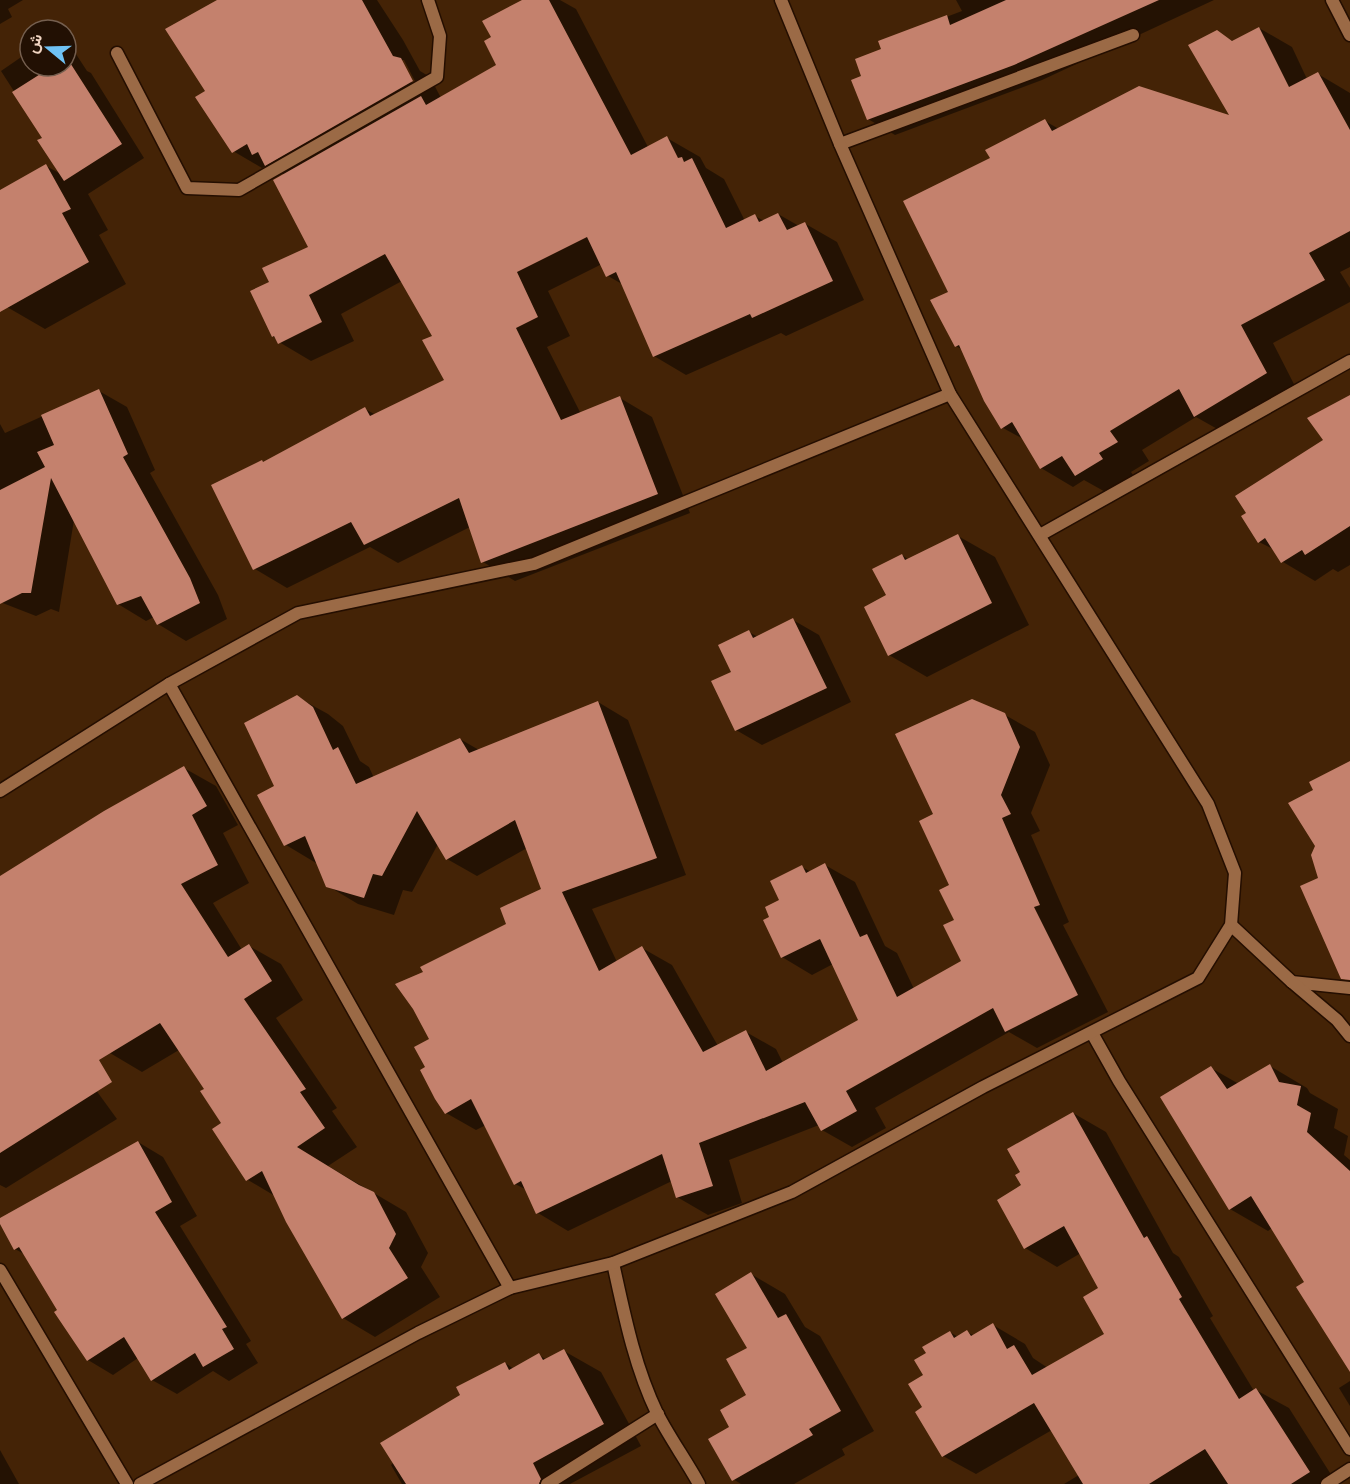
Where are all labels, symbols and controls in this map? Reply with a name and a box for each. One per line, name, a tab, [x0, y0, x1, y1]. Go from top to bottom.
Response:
north arrow	[18, 18, 78, 78]
text: ش	[20, 30, 47, 56]

